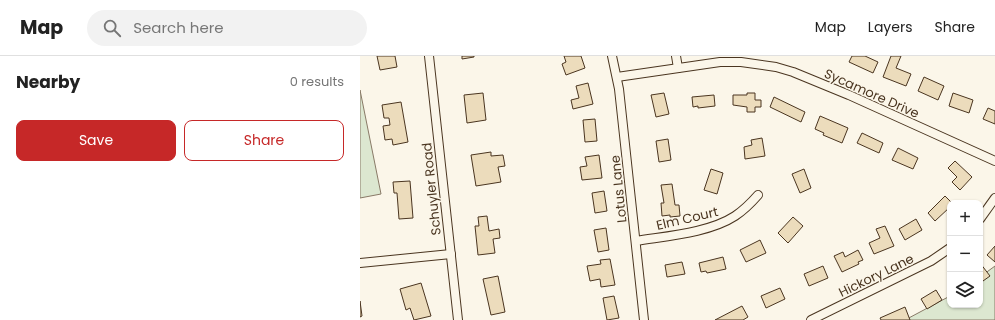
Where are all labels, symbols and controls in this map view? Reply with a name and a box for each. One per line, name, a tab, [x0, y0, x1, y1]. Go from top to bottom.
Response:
search box	[87, 10, 367, 46]
text: Map	[20, 14, 63, 41]
icon: search	[101, 17, 123, 39]
text: Search here	[133, 17, 224, 38]
text: Map	[815, 17, 846, 37]
text: Layers	[868, 17, 912, 37]
text: Share	[934, 17, 975, 37]
street label: Sycamore Drive	[821, 64, 922, 123]
text: Nearby	[16, 70, 80, 94]
text: 0 results	[290, 72, 344, 91]
button: Save	[16, 120, 176, 161]
button: Share	[184, 120, 344, 161]
street label: Schuyler Road	[417, 142, 446, 236]
street label: Lotus Lane	[605, 154, 632, 224]
map controls	[947, 200, 983, 308]
button: +	[947, 200, 983, 236]
street label: Elm Court	[654, 202, 720, 235]
button: −	[947, 236, 983, 272]
street label: Hickory Lane	[835, 249, 917, 302]
button: layers	[947, 272, 983, 308]

